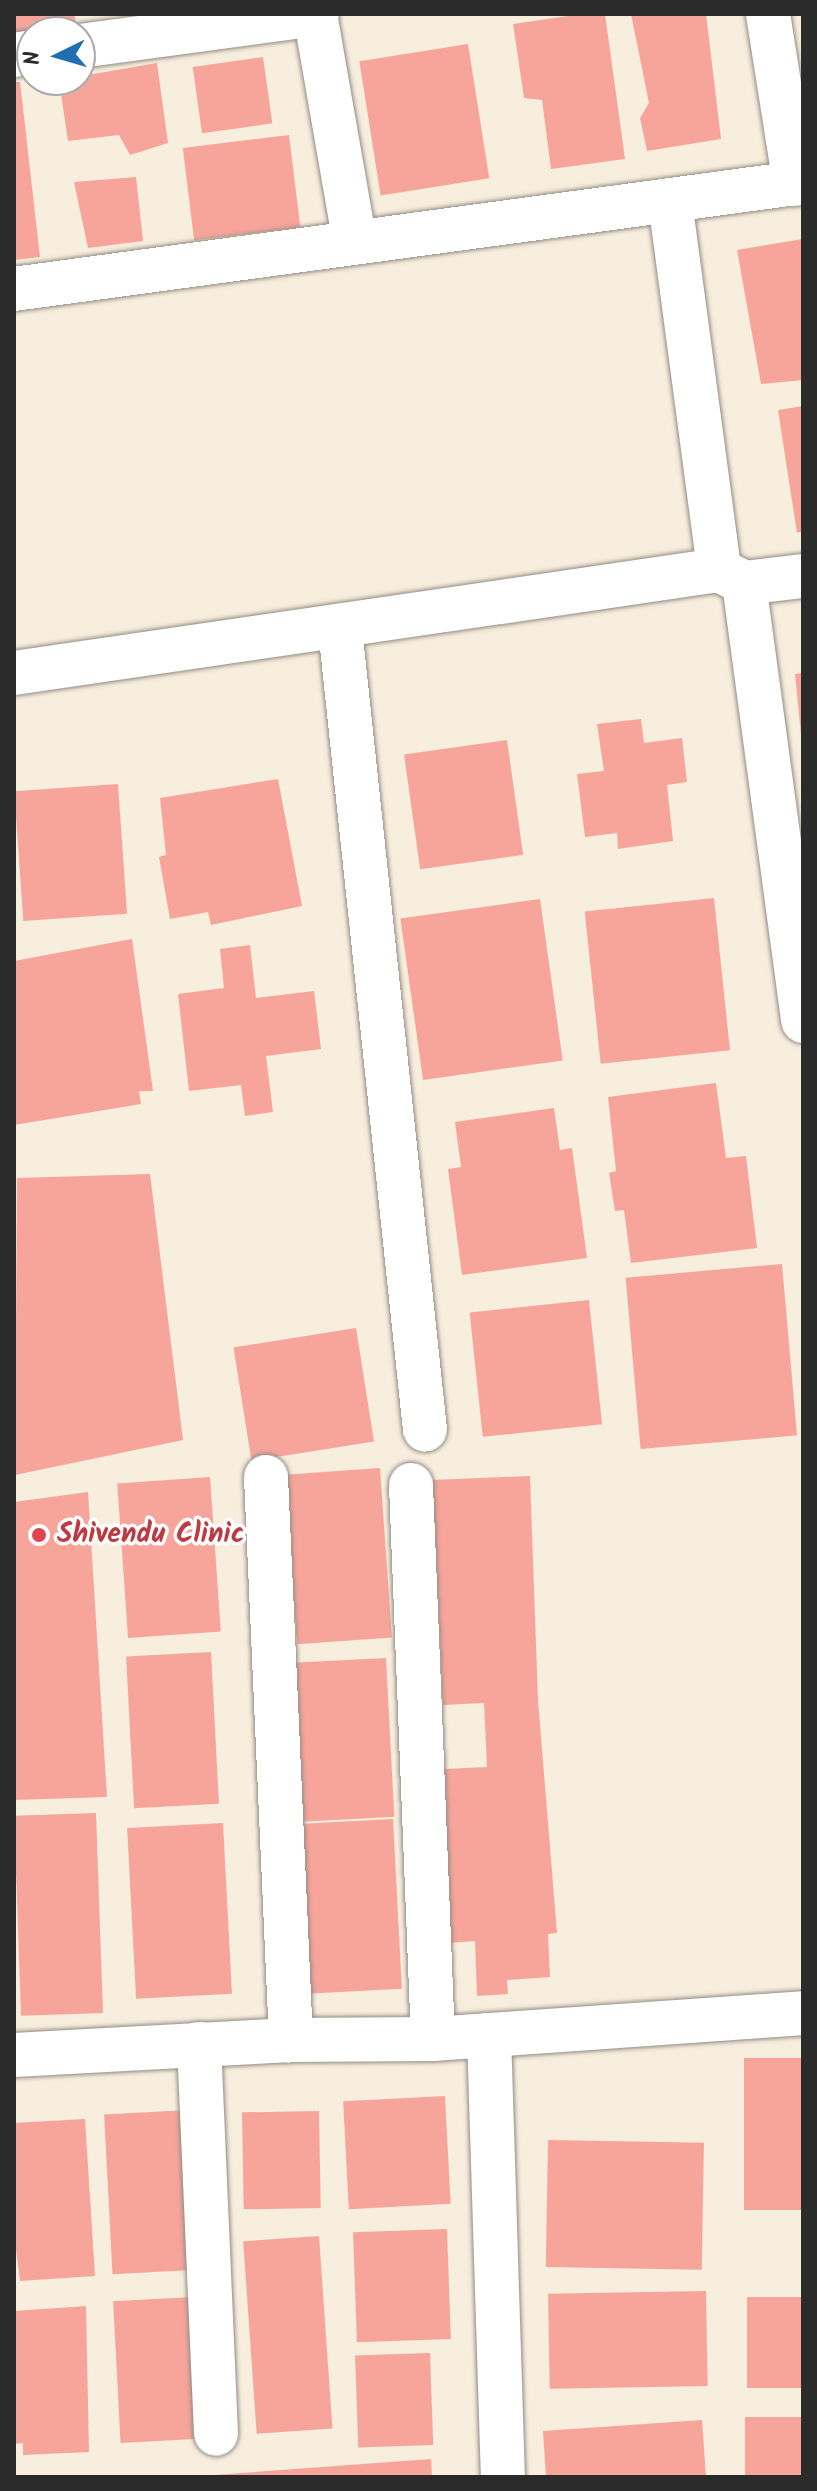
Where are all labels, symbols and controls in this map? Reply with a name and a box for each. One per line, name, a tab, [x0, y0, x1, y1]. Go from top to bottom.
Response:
north arrow	[16, 16, 96, 96]
text: N	[16, 50, 52, 66]
place label: Shivendu Clinic	[57, 1518, 244, 1552]
marker: Shivendu Clinic	[28, 1524, 50, 1546]

